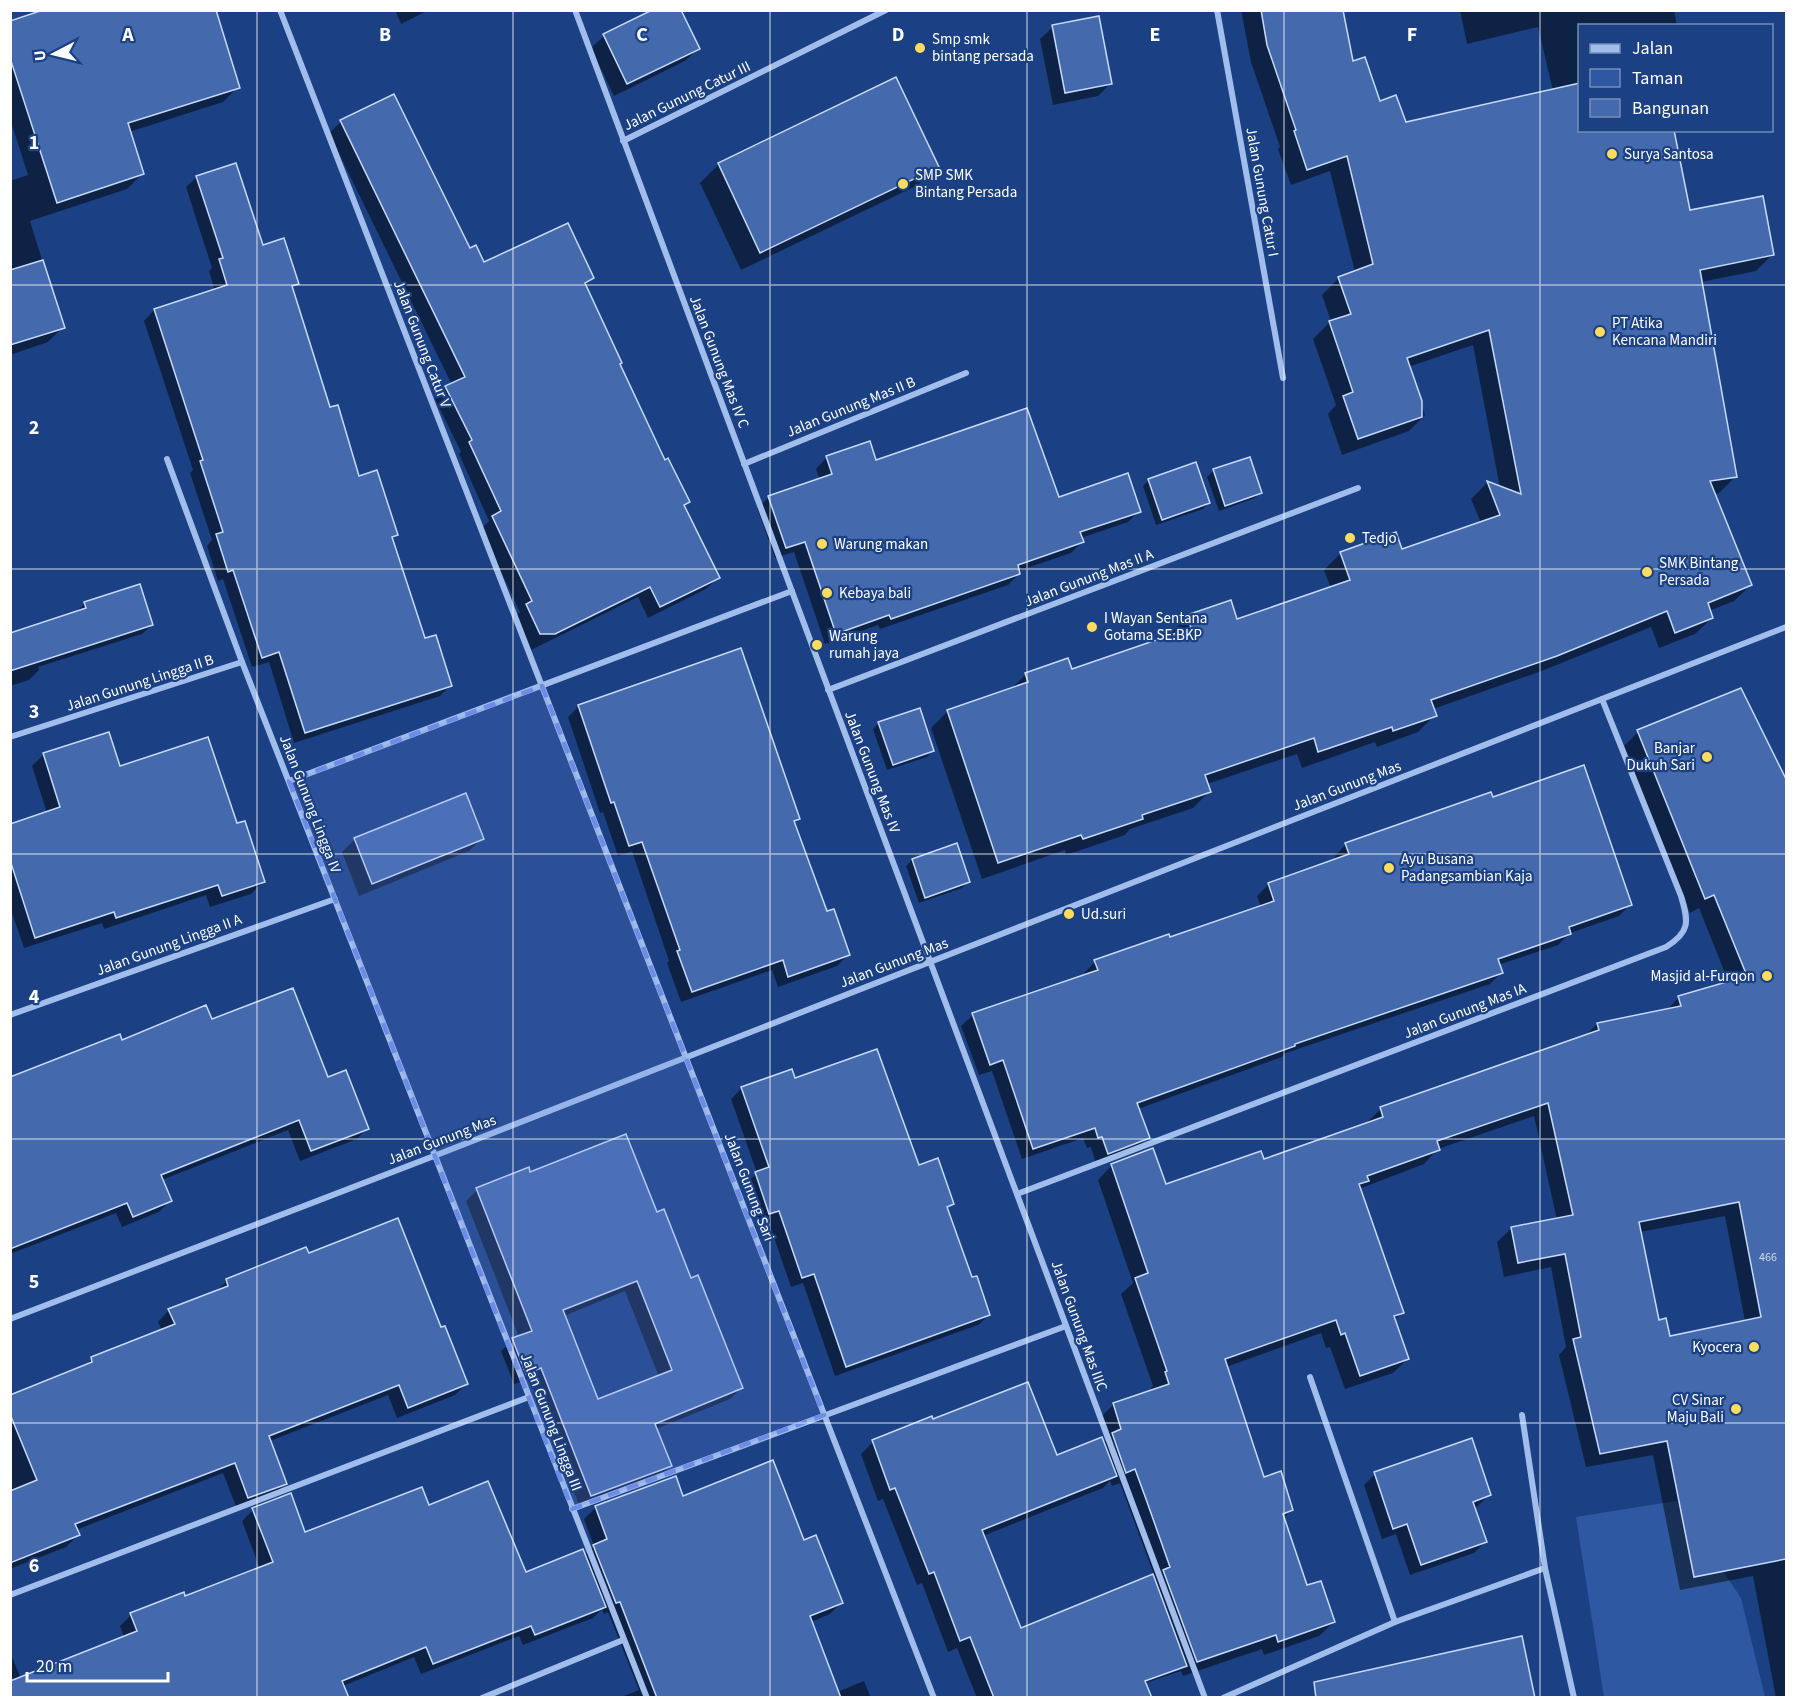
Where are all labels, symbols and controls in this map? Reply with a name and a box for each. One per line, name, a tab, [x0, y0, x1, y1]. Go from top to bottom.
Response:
text: A	[121, 21, 134, 49]
text: B	[379, 21, 391, 49]
text: C	[636, 21, 648, 49]
text: D	[892, 21, 904, 49]
text: E	[1150, 21, 1160, 49]
text: F	[1407, 21, 1417, 49]
north arrow	[24, 24, 84, 84]
legend	[1578, 24, 1773, 132]
place label: Smp smk bintang persada	[932, 29, 1034, 67]
text: Jalan	[1632, 36, 1673, 61]
marker: Smp smk bintang persada	[913, 41, 927, 55]
text: U	[29, 49, 52, 62]
street label: Jalan Gunung Catur III	[620, 56, 754, 136]
text: Taman	[1632, 66, 1683, 91]
text: Bangunan	[1632, 96, 1709, 121]
street label: Jalan Gunung Catur I	[1240, 126, 1284, 258]
text: 1	[29, 129, 39, 157]
place label: Surya Santosa	[1624, 144, 1714, 165]
marker: Surya Santosa	[1605, 147, 1619, 161]
place label: SMP SMK Bintang Persada	[915, 165, 1017, 203]
marker: SMP SMK Bintang Persada	[896, 177, 910, 191]
street label: Jalan Gunung Catur V	[388, 277, 456, 411]
street label: Jalan Gunung Mas IV C	[684, 292, 754, 432]
place label: PT Atika Kencana Mandiri	[1612, 313, 1717, 351]
marker: PT Atika Kencana Mandiri	[1593, 325, 1607, 339]
street label: Jalan Gunung Mas II B	[783, 371, 919, 442]
text: 2	[29, 414, 39, 442]
place label: Tedjo	[1362, 528, 1397, 549]
marker: Tedjo	[1343, 531, 1357, 545]
place label: Warung makan	[834, 534, 928, 555]
marker: Warung makan	[815, 537, 829, 551]
street label: Jalan Gunung Mas II A	[1021, 543, 1157, 612]
place label: SMK Bintang Persada	[1659, 553, 1739, 591]
marker: SMK Bintang Persada	[1640, 565, 1654, 579]
place label: Kebaya bali	[839, 583, 911, 604]
marker: Kebaya bali	[820, 586, 834, 600]
place label: I Wayan Sentana Gotama SE.BKP	[1104, 608, 1207, 646]
marker: I Wayan Sentana Gotama SE.BKP	[1085, 620, 1099, 634]
place label: Warung rumah jaya	[829, 626, 899, 664]
marker: Warung rumah jaya	[810, 638, 824, 652]
street label: Jalan Gunung Lingga II B	[63, 649, 217, 717]
text: 3	[29, 698, 39, 726]
street label: Jalan Gunung Mas IV	[839, 708, 905, 836]
street label: Jalan Gunung Lingga IV	[274, 732, 346, 876]
place label: Banjar Dukuh Sari	[1627, 738, 1696, 776]
marker: Banjar Dukuh Sari	[1700, 750, 1714, 764]
street label: Jalan Gunung Mas	[1290, 756, 1404, 816]
place label: Ayu Busana Padangsambian Kaja	[1401, 849, 1533, 887]
marker: Ayu Busana Padangsambian Kaja	[1382, 861, 1396, 875]
place label: Ud.suri	[1081, 904, 1126, 925]
marker: Ud.suri	[1062, 907, 1076, 921]
street label: Jalan Gunung Lingga II A	[93, 909, 246, 981]
street label: Jalan Gunung Mas	[837, 933, 951, 993]
place label: Masjid al-Furqon	[1650, 966, 1755, 987]
marker: Masjid al-Furqon	[1760, 969, 1774, 983]
street label: Jalan Gunung Mas IA	[1401, 978, 1530, 1044]
text: 4	[29, 983, 40, 1011]
street label: Jalan Gunung Mas	[385, 1110, 499, 1170]
street label: Jalan Gunung Sari	[719, 1130, 779, 1244]
house number: 466	[1759, 1249, 1777, 1266]
street label: Jalan Gunung Mas IIIC	[1046, 1258, 1113, 1395]
text: 5	[29, 1268, 39, 1296]
place label: Kyocera	[1692, 1337, 1742, 1358]
marker: Kyocera	[1747, 1340, 1761, 1354]
street label: Jalan Gunung Lingga III	[515, 1350, 587, 1494]
place label: CV Sinar Maju Bali	[1667, 1390, 1725, 1428]
marker: CV Sinar Maju Bali	[1729, 1402, 1743, 1416]
text: 6	[29, 1552, 39, 1580]
scale bar	[27, 1645, 168, 1683]
text: 20 m	[36, 1654, 72, 1679]

